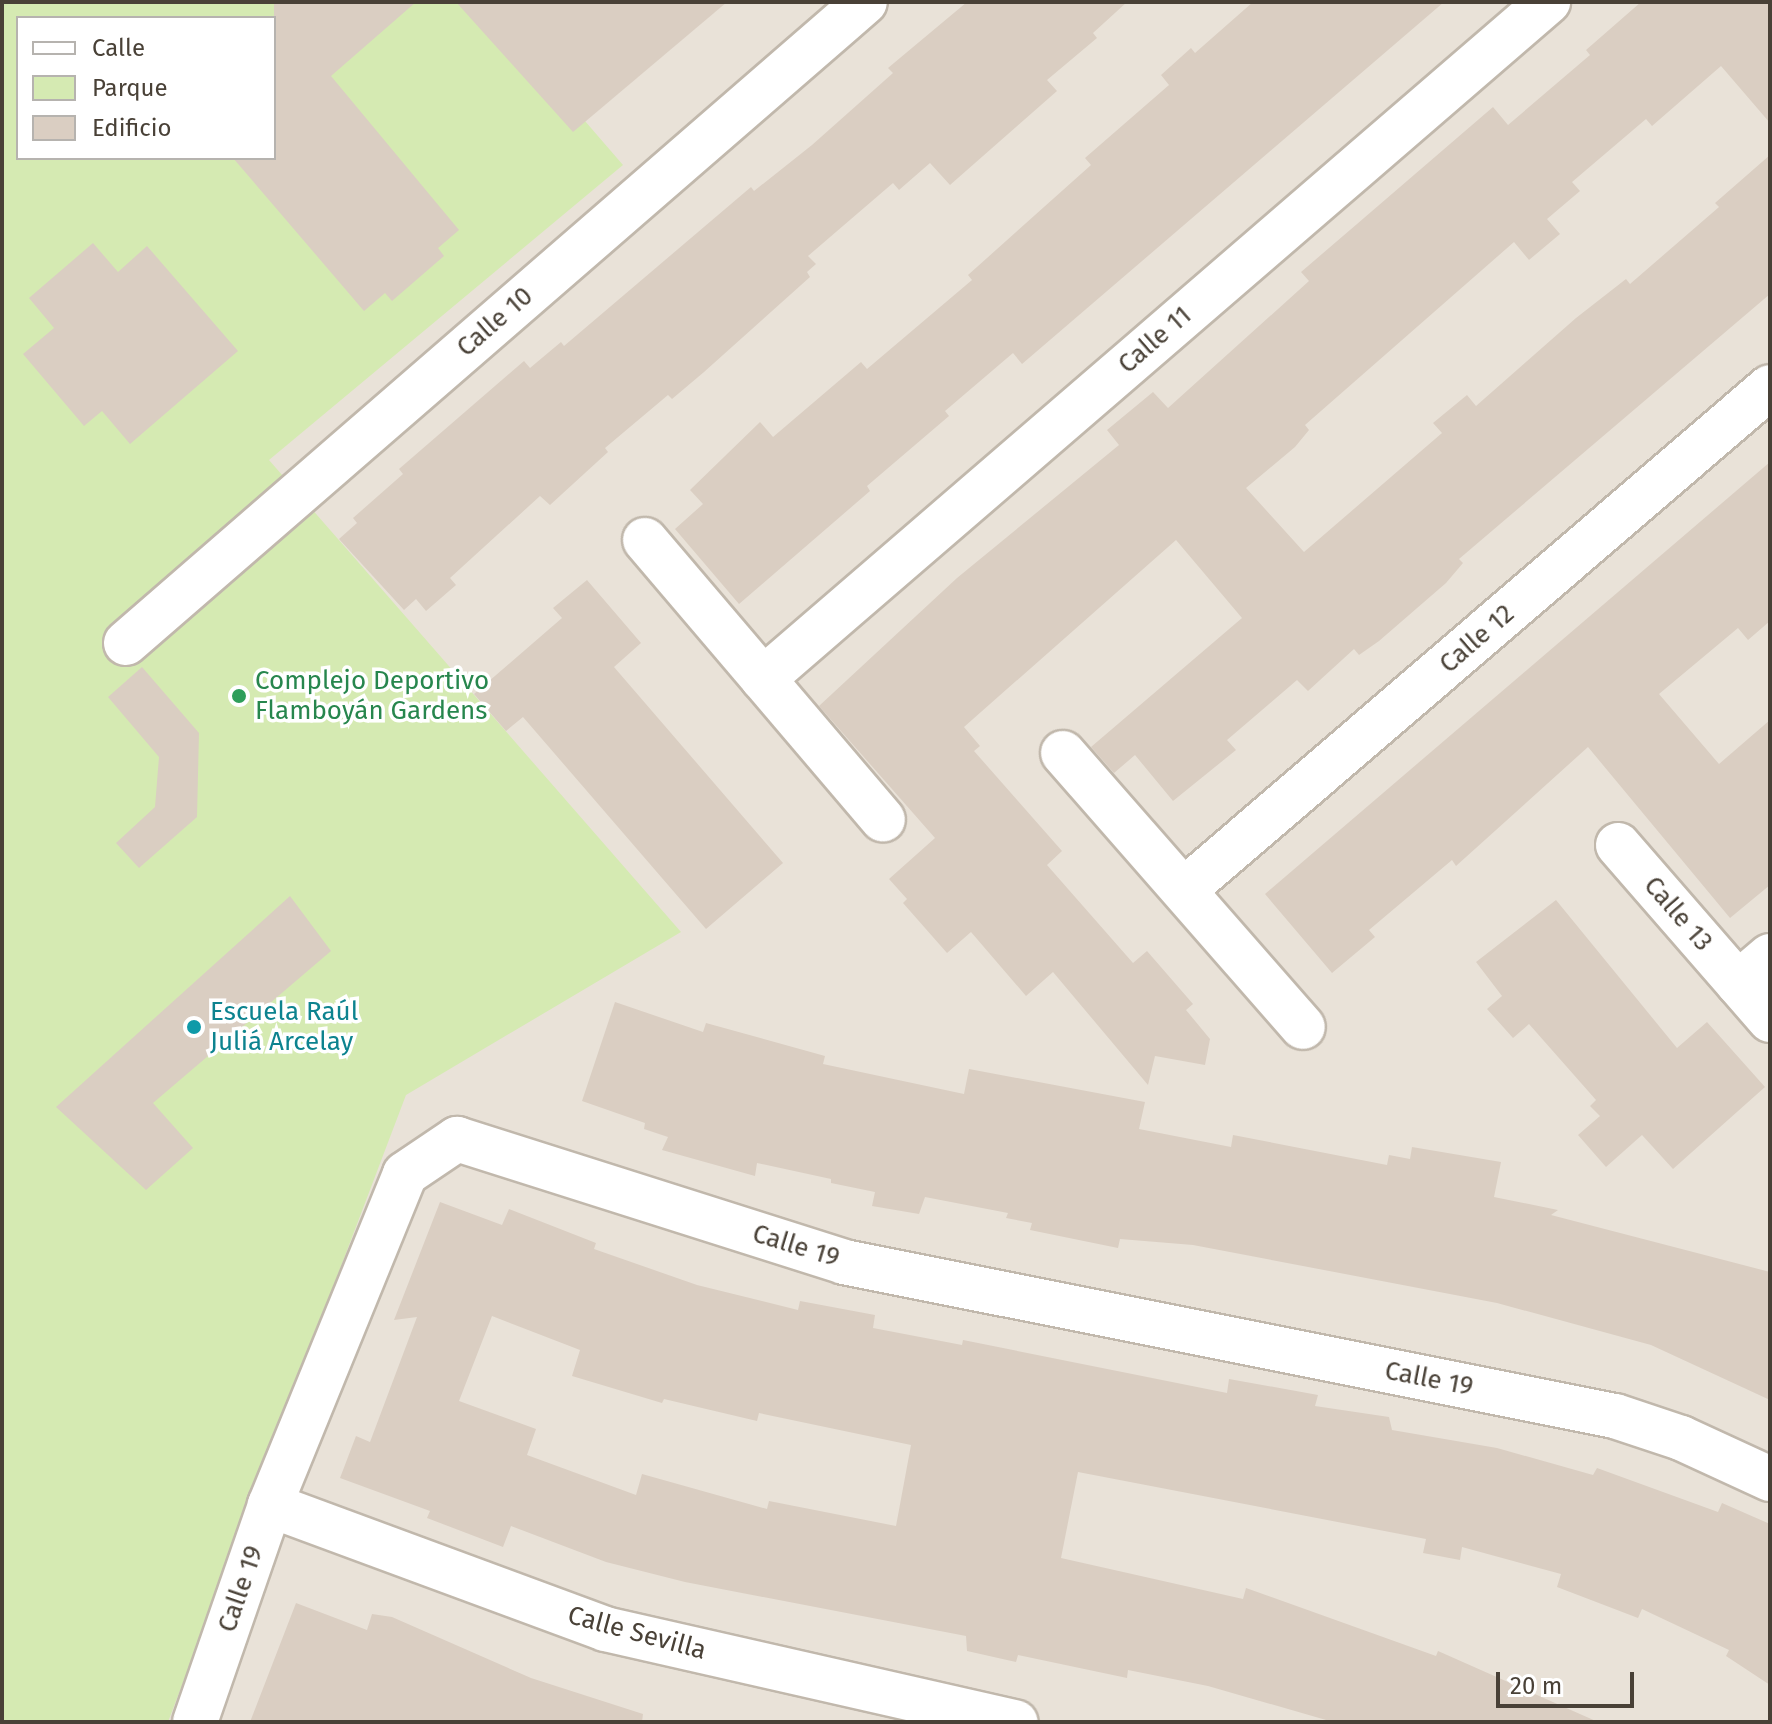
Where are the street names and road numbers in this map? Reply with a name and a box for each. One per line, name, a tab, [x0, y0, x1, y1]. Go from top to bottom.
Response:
street label: Calle 10	[451, 281, 539, 363]
street label: Calle 11	[1112, 300, 1198, 380]
street label: Calle 12	[1433, 598, 1521, 680]
street label: Calle 13	[1637, 870, 1719, 958]
street label: Calle 19	[749, 1218, 843, 1274]
street label: Calle 19	[1382, 1355, 1476, 1403]
street label: Calle 19	[212, 1542, 270, 1636]
street label: Calle Sevilla	[564, 1600, 710, 1666]

